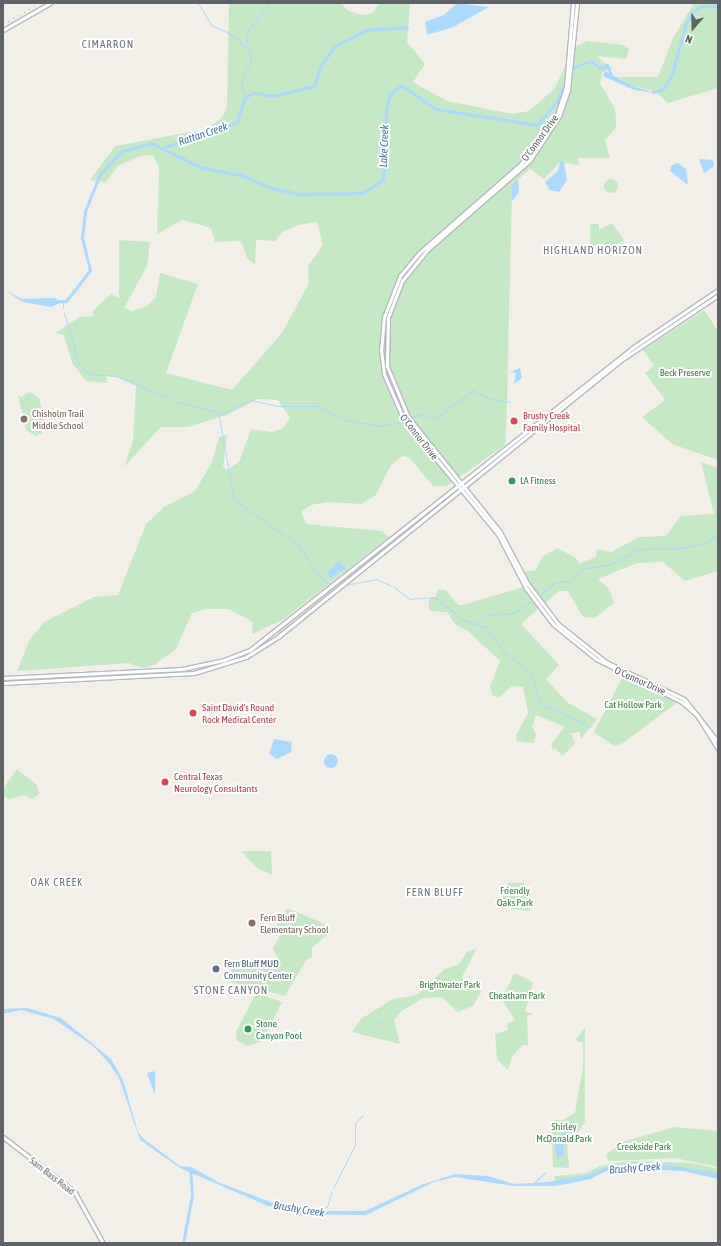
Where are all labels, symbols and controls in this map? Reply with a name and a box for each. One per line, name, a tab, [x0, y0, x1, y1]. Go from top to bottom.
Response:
north arrow	[673, 8, 713, 48]
text: N	[684, 33, 694, 46]
district label: CIMARRON	[82, 37, 134, 51]
street label: O'Connor Drive	[519, 112, 561, 164]
water label: Rattan Creek	[177, 119, 229, 149]
water label: Lake Creek	[377, 124, 391, 168]
district label: HIGHLAND HORIZON	[543, 243, 643, 257]
park label: Beck Preserve	[660, 367, 710, 379]
place label: Chisholm Trail Middle School	[32, 407, 84, 430]
place label: Brushy Creek Family Hospital	[523, 409, 580, 432]
street label: O'Connor Drive	[397, 412, 441, 462]
marker: Chisholm Trail Middle School	[19, 414, 29, 424]
marker: Brushy Creek Family Hospital	[508, 415, 520, 427]
place label: LA Fitness	[520, 475, 556, 487]
marker: LA Fitness	[507, 476, 517, 486]
street label: O'Connor Drive	[613, 664, 667, 698]
park label: Cat Hollow Park	[604, 699, 662, 711]
place label: Saint David's Round Rock Medical Center	[202, 701, 276, 724]
marker: Saint David's Round Rock Medical Center	[187, 707, 199, 719]
place label: Central Texas Neurology Consultants	[174, 770, 258, 794]
marker: Central Texas Neurology Consultants	[159, 776, 171, 788]
district label: OAK CREEK	[31, 875, 83, 889]
park label: Friendly Oaks Park	[497, 884, 533, 908]
district label: FERN BLUFF	[406, 885, 464, 899]
place label: Fern Bluff Elementary School	[260, 911, 329, 934]
marker: Fern Bluff Elementary School	[247, 918, 257, 928]
place label: Fern Bluff MUD Community Center	[224, 957, 292, 980]
marker: Fern Bluff MUD Community Center	[211, 964, 221, 974]
park label: Brightwater Park	[420, 979, 480, 991]
district label: STONE CANYON	[194, 983, 268, 997]
park label: Cheatham Park	[489, 990, 545, 1002]
place label: Stone Canyon Pool	[256, 1017, 302, 1040]
marker: Stone Canyon Pool	[243, 1024, 253, 1034]
park label: Shirley McDonald Park	[536, 1120, 592, 1144]
park label: Creekside Park	[617, 1141, 671, 1153]
street label: Sam Bass Road	[27, 1155, 77, 1197]
water label: Brushy Creek	[609, 1160, 661, 1176]
water label: Brushy Creek	[273, 1198, 325, 1220]

